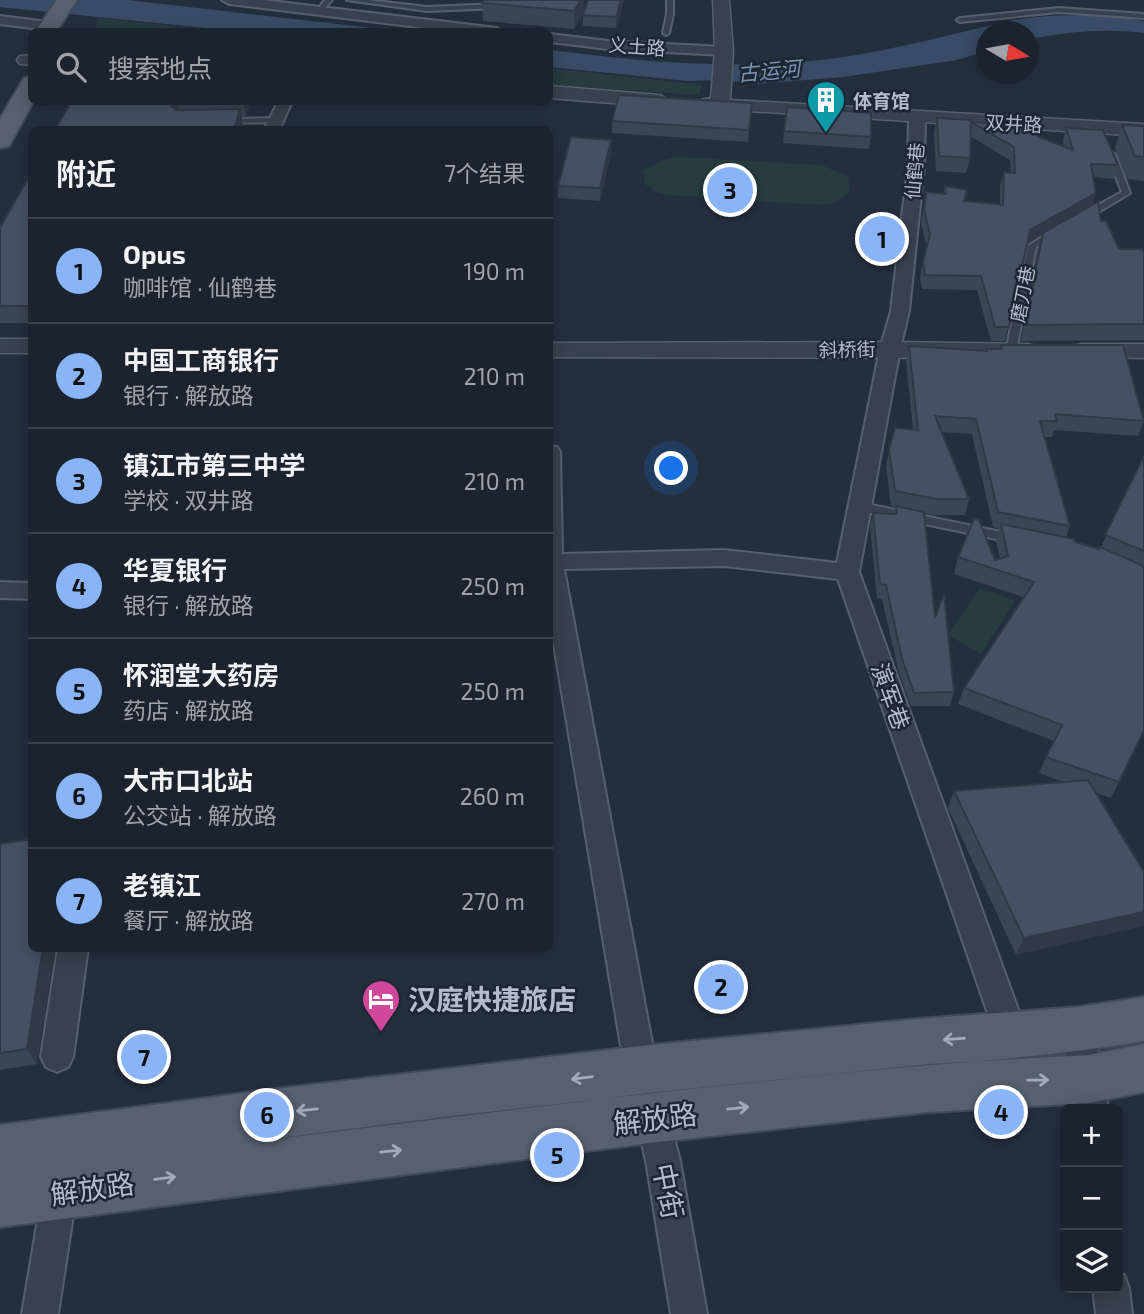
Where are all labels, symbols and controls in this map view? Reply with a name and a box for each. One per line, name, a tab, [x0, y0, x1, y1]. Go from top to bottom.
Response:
north arrow	[976, 21, 1039, 84]
search box	[28, 28, 553, 105]
street label: 义土路	[608, 33, 666, 59]
icon: search	[52, 48, 90, 86]
text: 搜索地点	[108, 52, 212, 83]
water label: 古运河	[737, 54, 805, 85]
building icon: 体育馆	[805, 79, 847, 134]
place label: 体育馆	[853, 89, 910, 112]
street label: 双井路	[985, 110, 1043, 136]
street label: 仙鹤巷	[900, 142, 928, 200]
text: 附近	[56, 155, 116, 191]
text: 7个结果	[444, 159, 525, 187]
pin: 3	[707, 164, 753, 216]
pin: 1	[859, 213, 905, 265]
text: Opus	[123, 238, 186, 269]
text: 1	[74, 257, 84, 285]
text: 190 m	[464, 257, 525, 285]
street label: 磨刀巷	[1005, 264, 1039, 324]
text: 咖啡馆 · 仙鹤巷	[123, 273, 277, 301]
street label: 斜桥街	[818, 337, 876, 361]
text: 中国工商银行	[123, 344, 279, 375]
text: 2	[72, 362, 86, 390]
text: 210 m	[464, 362, 525, 390]
text: 银行 · 解放路	[123, 381, 254, 409]
text: 镇江市第三中学	[123, 449, 305, 480]
your location	[654, 451, 688, 485]
text: 3	[72, 467, 86, 495]
text: 210 m	[464, 467, 525, 495]
text: 学校 · 双井路	[123, 486, 254, 514]
text: 华夏银行	[123, 554, 227, 585]
text: 4	[72, 572, 86, 600]
text: 250 m	[461, 572, 525, 600]
text: 银行 · 解放路	[123, 591, 254, 619]
text: 怀润堂大药房	[123, 659, 279, 690]
street label: 演军巷	[866, 659, 916, 733]
text: 5	[73, 677, 85, 705]
text: 250 m	[461, 677, 525, 705]
text: 药店 · 解放路	[123, 696, 254, 724]
text: 大市口北站	[123, 764, 253, 795]
text: 6	[72, 782, 86, 810]
text: 260 m	[460, 782, 525, 810]
text: 公交站 · 解放路	[123, 801, 277, 829]
text: 老镇江	[123, 869, 201, 900]
text: 7	[73, 887, 85, 915]
text: 270 m	[461, 887, 525, 915]
text: 餐厅 · 解放路	[123, 906, 254, 934]
pin: 2	[698, 961, 744, 1013]
hotel icon: 汉庭快捷旅店	[360, 978, 402, 1033]
place label: 汉庭快捷旅店	[408, 982, 576, 1016]
pin: 7	[121, 1031, 167, 1083]
one-way arrow	[944, 1033, 966, 1046]
one-way arrow	[571, 1072, 594, 1085]
one-way arrow	[1026, 1074, 1049, 1087]
pin: 4	[978, 1086, 1024, 1138]
pin: 6	[244, 1089, 290, 1141]
street label: 解放路	[611, 1096, 699, 1140]
one-way arrow	[726, 1101, 749, 1114]
one-way arrow	[297, 1104, 319, 1117]
map controls	[1060, 1104, 1123, 1293]
button: +	[1060, 1104, 1123, 1167]
pin: 5	[534, 1129, 580, 1181]
one-way arrow	[379, 1144, 401, 1157]
street label: 中街	[647, 1160, 691, 1222]
street label: 解放路	[48, 1165, 136, 1211]
button: −	[1060, 1167, 1123, 1230]
one-way arrow	[153, 1171, 176, 1184]
button: layers	[1060, 1230, 1123, 1293]

